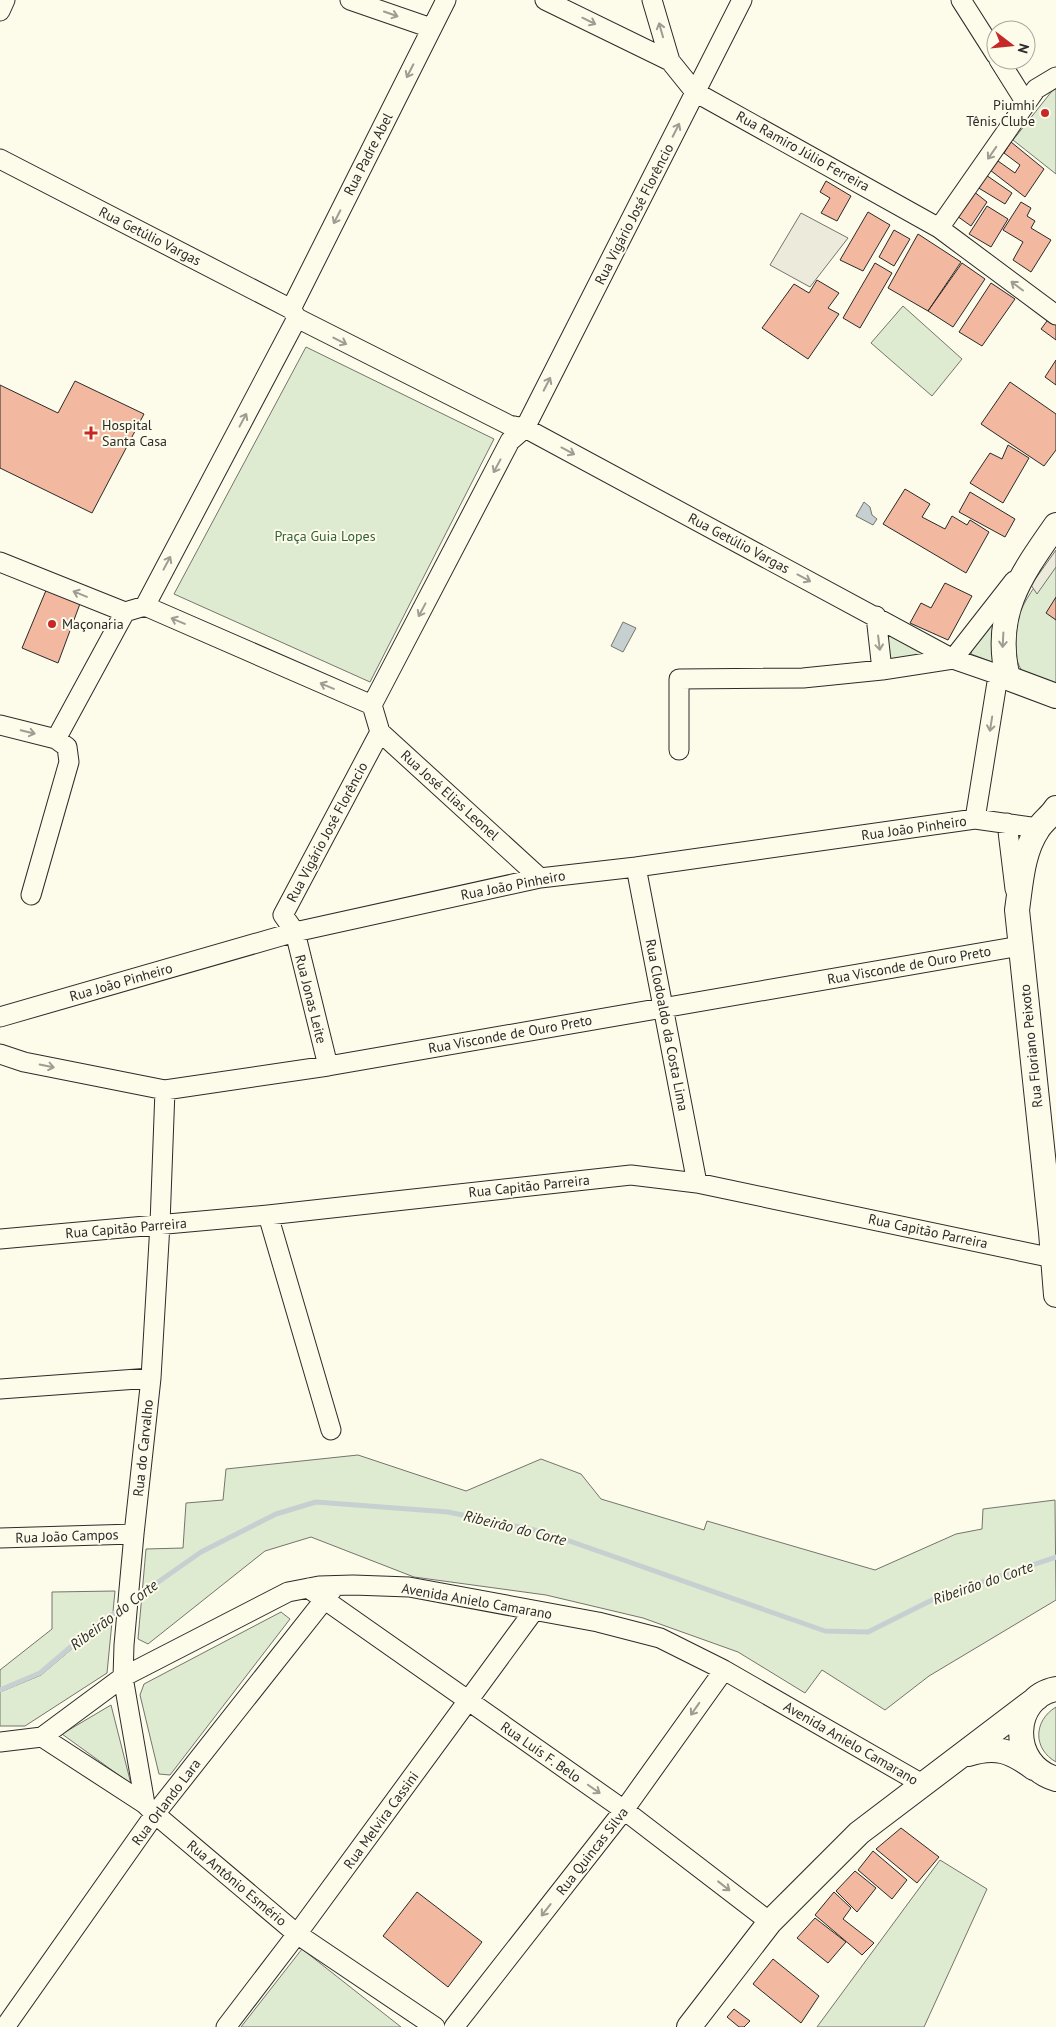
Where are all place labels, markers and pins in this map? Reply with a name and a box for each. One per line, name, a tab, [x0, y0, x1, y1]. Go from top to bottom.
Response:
place label: Piumhi Tênis Clube	[966, 96, 1035, 130]
marker: Piumhi Tênis Clube	[1039, 107, 1051, 119]
place label: Hospital Santa Casa	[102, 416, 167, 450]
marker: Hospital Santa Casa	[84, 426, 98, 440]
place label: Maçonaria	[62, 615, 124, 633]
marker: Maçonaria	[46, 618, 58, 630]

